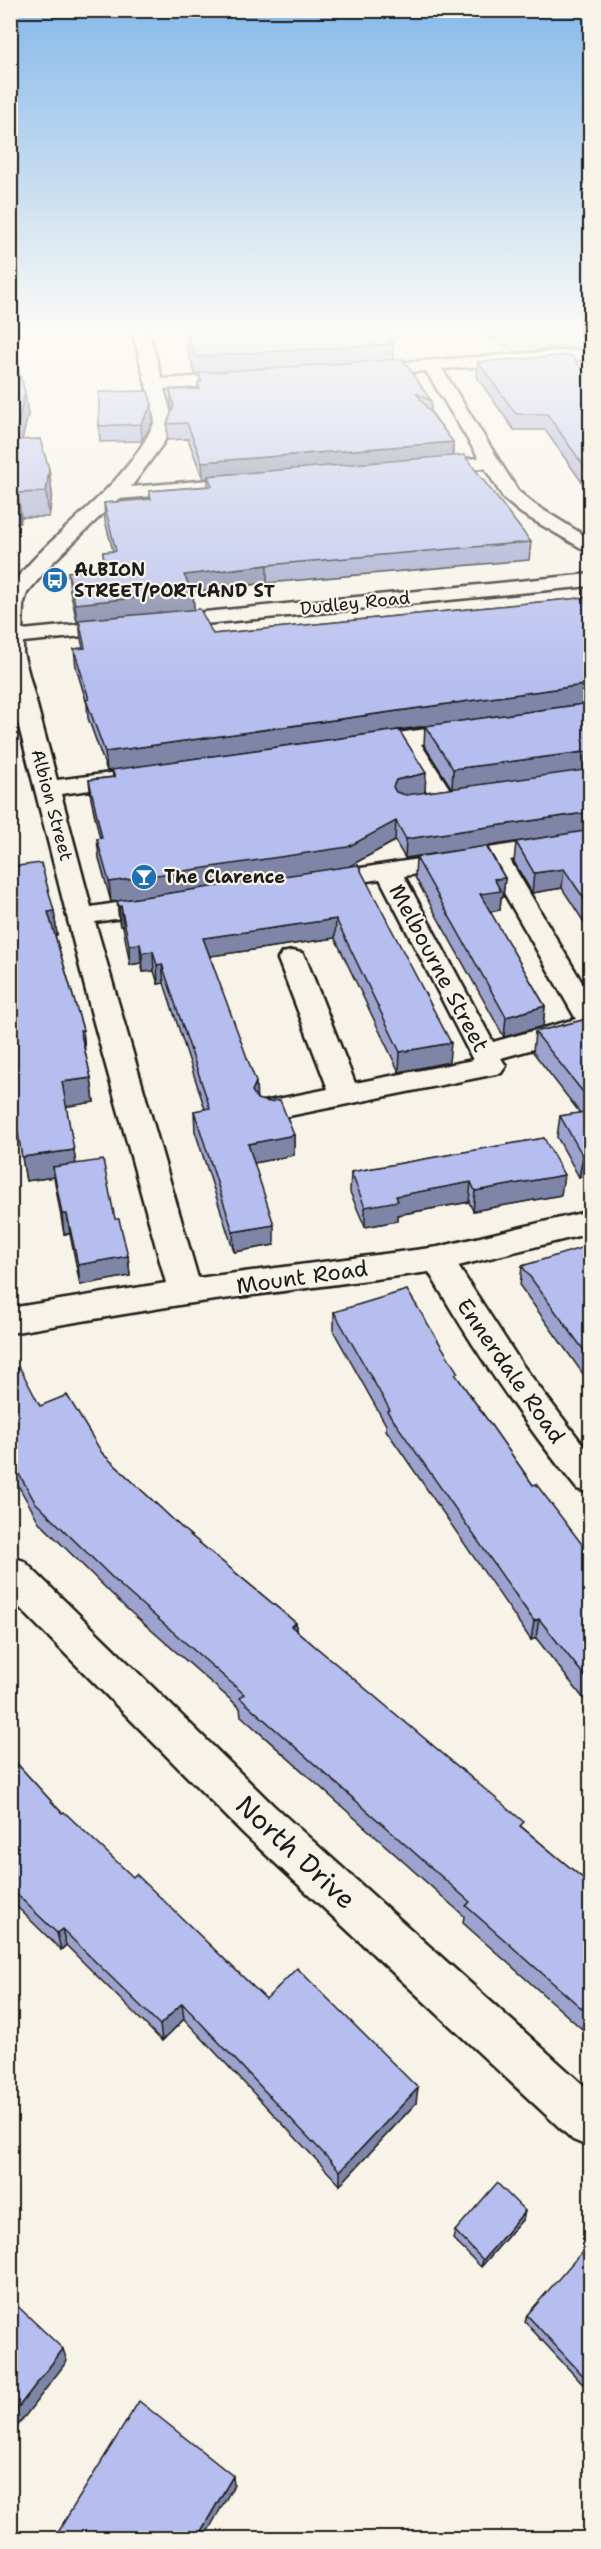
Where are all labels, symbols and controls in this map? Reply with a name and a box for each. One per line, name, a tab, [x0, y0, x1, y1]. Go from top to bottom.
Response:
place label: ALBION STREET/PORTLAND ST	[74, 558, 275, 603]
bus stop icon: ALBION STREET/PORTLAND ST	[40, 565, 70, 595]
street label: Dudley Road	[299, 585, 411, 621]
street label: Albion Street	[26, 746, 78, 864]
bar icon: The Clarence	[129, 862, 159, 892]
place label: The Clarence	[164, 865, 285, 889]
street label: Melbourne Street	[382, 879, 496, 1057]
street label: Mount Road	[234, 1253, 370, 1301]
street label: Ennerdale Road	[450, 1293, 572, 1449]
street label: North Drive	[228, 1787, 364, 1917]

